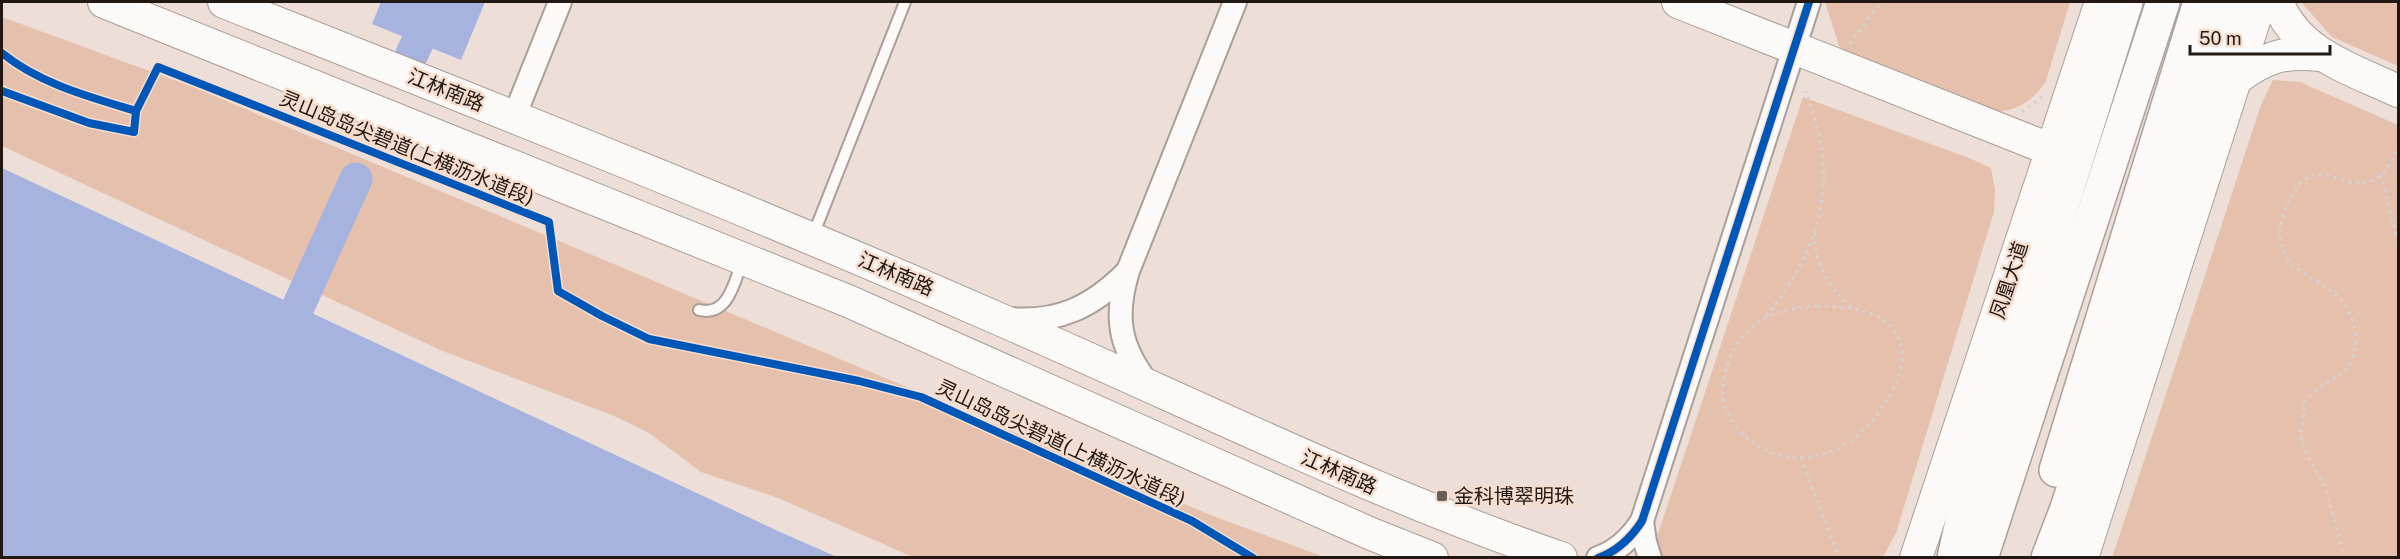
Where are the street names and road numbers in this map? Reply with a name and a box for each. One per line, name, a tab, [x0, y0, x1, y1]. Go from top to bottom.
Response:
street label: 江林南路	[404, 64, 488, 116]
street label: 灵山岛岛尖碧道(上横沥水道段)	[276, 86, 538, 210]
street label: 凤凰大道	[1985, 238, 2033, 322]
street label: 江林南路	[854, 247, 938, 301]
street label: 灵山岛岛尖碧道(上横沥水道段)	[933, 375, 1189, 511]
street label: 江林南路	[1298, 445, 1380, 499]

